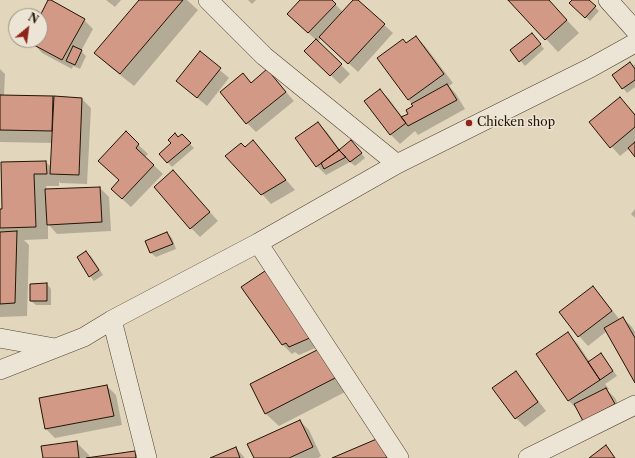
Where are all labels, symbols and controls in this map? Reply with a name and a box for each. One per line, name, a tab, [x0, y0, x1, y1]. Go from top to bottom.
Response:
north arrow	[8, 8, 48, 48]
text: N	[26, 10, 41, 27]
place label: Chicken shop	[477, 116, 555, 130]
marker: Chicken shop	[464, 118, 474, 128]

